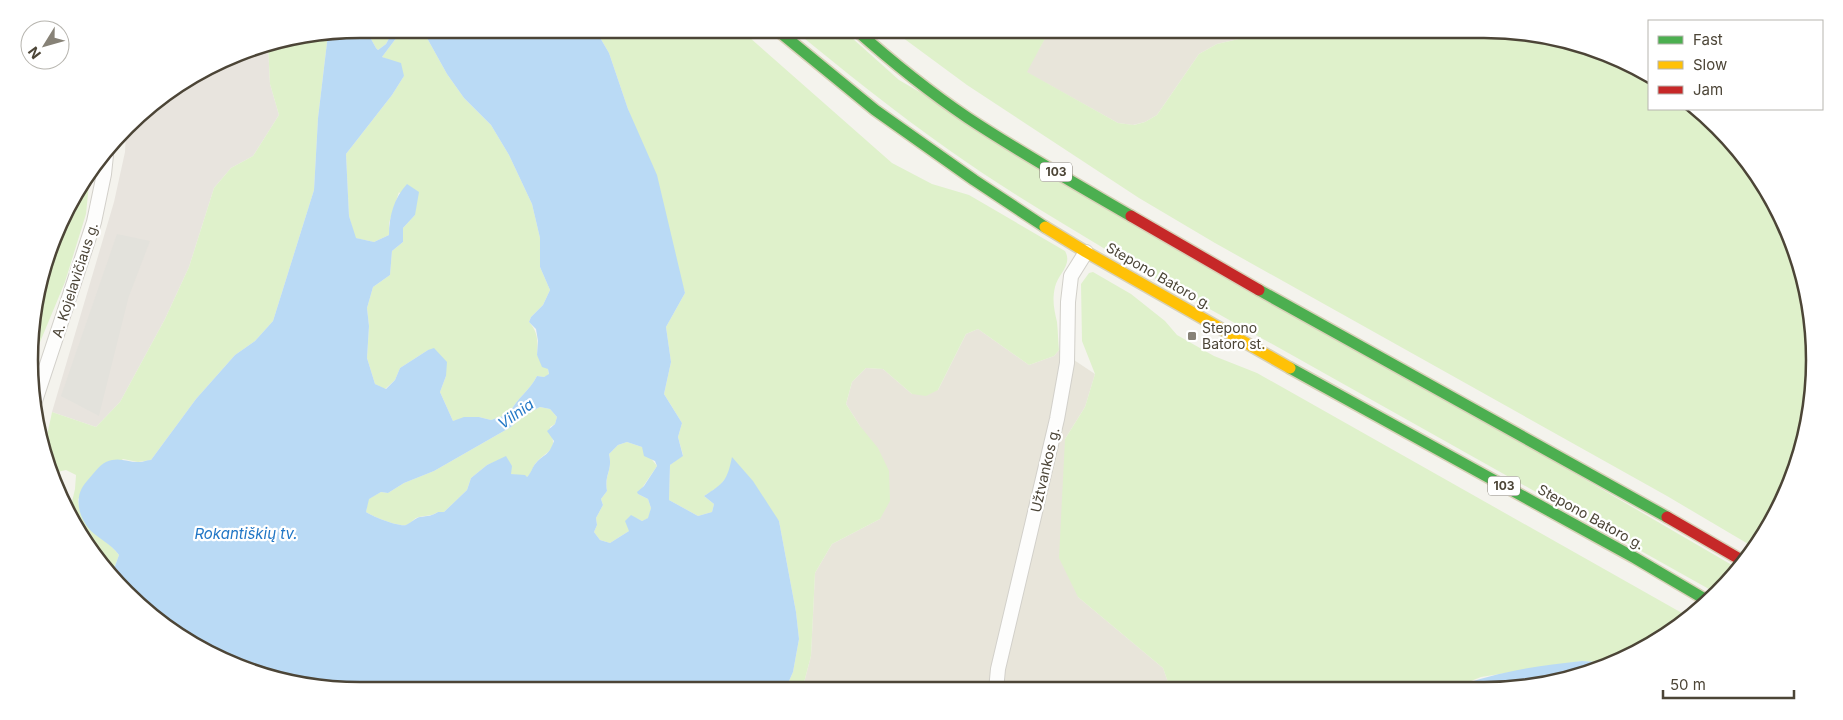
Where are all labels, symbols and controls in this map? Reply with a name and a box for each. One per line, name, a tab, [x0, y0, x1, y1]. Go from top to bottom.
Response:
north arrow	[20, 20, 70, 70]
legend	[1648, 20, 1823, 110]
text: Fast	[1693, 30, 1723, 49]
text: N	[24, 44, 44, 63]
text: Slow	[1693, 55, 1727, 74]
text: Jam	[1693, 80, 1723, 99]
road number: 103	[1040, 162, 1072, 182]
street label: A. Kojelavičiaus g.	[48, 220, 101, 340]
street label: Stepono Batoro g.	[1103, 238, 1215, 313]
place label: Stepono Batoro st.	[1202, 319, 1265, 352]
marker: Stepono Batoro st.	[1186, 330, 1198, 342]
water label: Vilnia	[494, 395, 537, 433]
street label: Užtvankos g.	[1026, 426, 1063, 514]
road number: 103	[1488, 476, 1520, 496]
street label: Stepono Batoro g.	[1535, 480, 1647, 553]
water label: Rokantiškių tv.	[194, 524, 298, 543]
scale bar	[1663, 668, 1794, 700]
text: 50 m	[1670, 675, 1706, 694]

